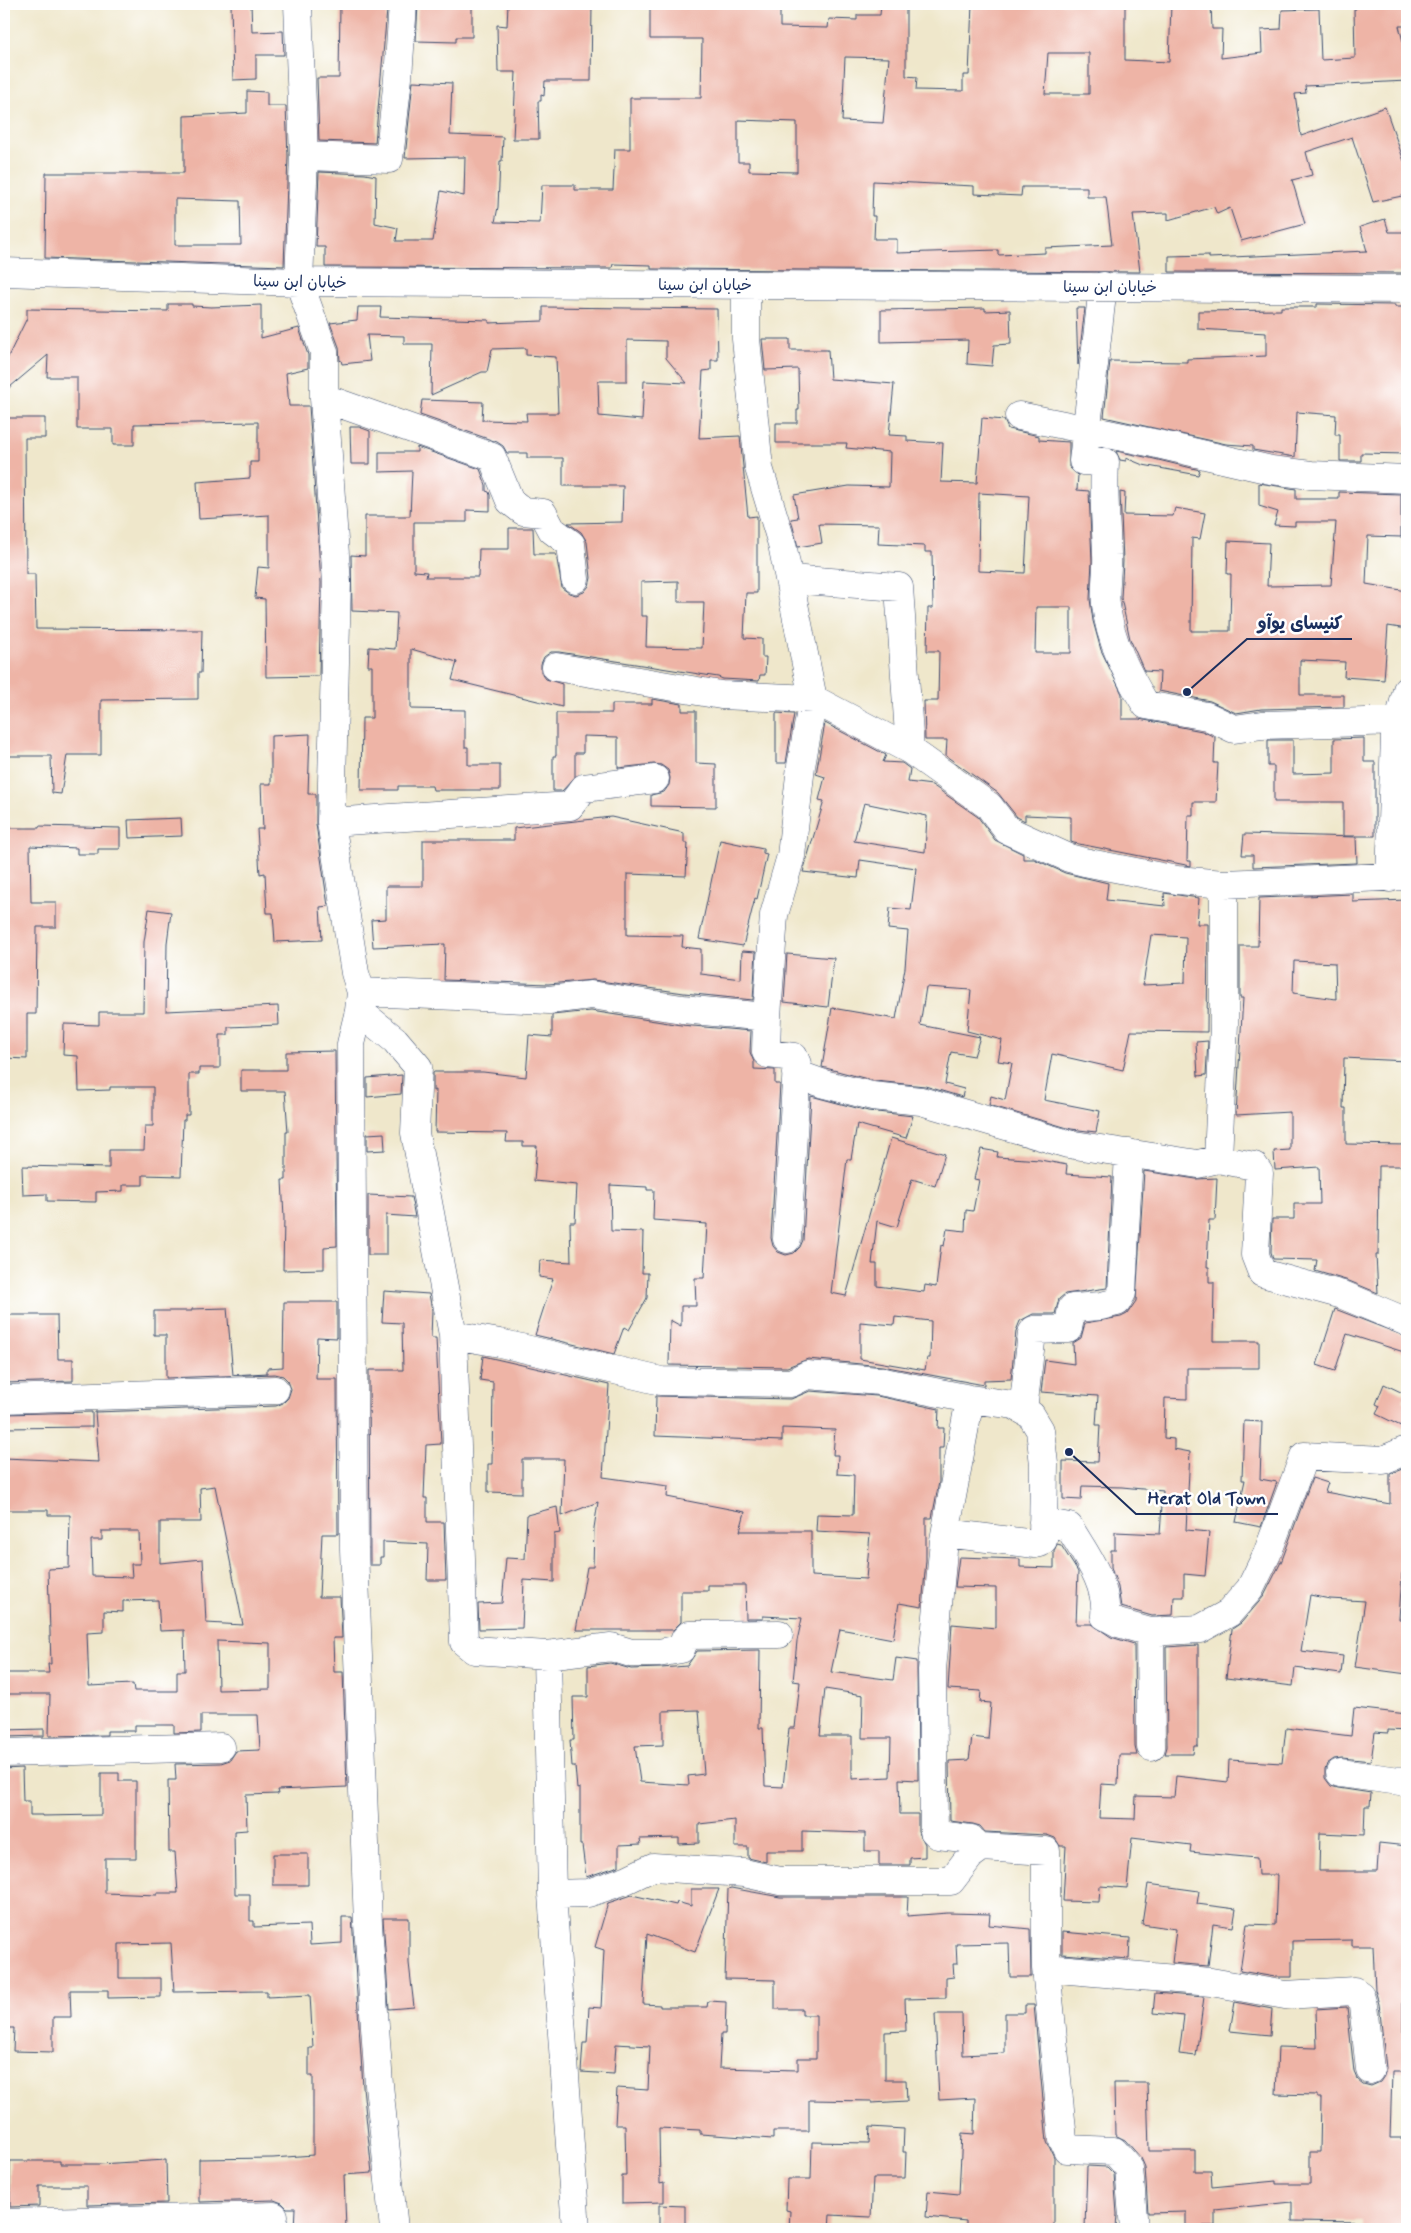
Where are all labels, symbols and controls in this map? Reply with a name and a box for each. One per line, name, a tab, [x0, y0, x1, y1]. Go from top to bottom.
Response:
street label: خیابان ابن سینا	[253, 271, 347, 294]
street label: خیابان ابن سینا	[658, 275, 752, 296]
street label: خیابان ابن سینا	[1063, 277, 1157, 298]
callout: کنیسای یوآو	[1247, 606, 1352, 639]
text: کنیسای یوآو	[1255, 612, 1343, 636]
callout: Herat Old Town	[1136, 1481, 1278, 1514]
text: Herat Old Town	[1148, 1487, 1266, 1511]

